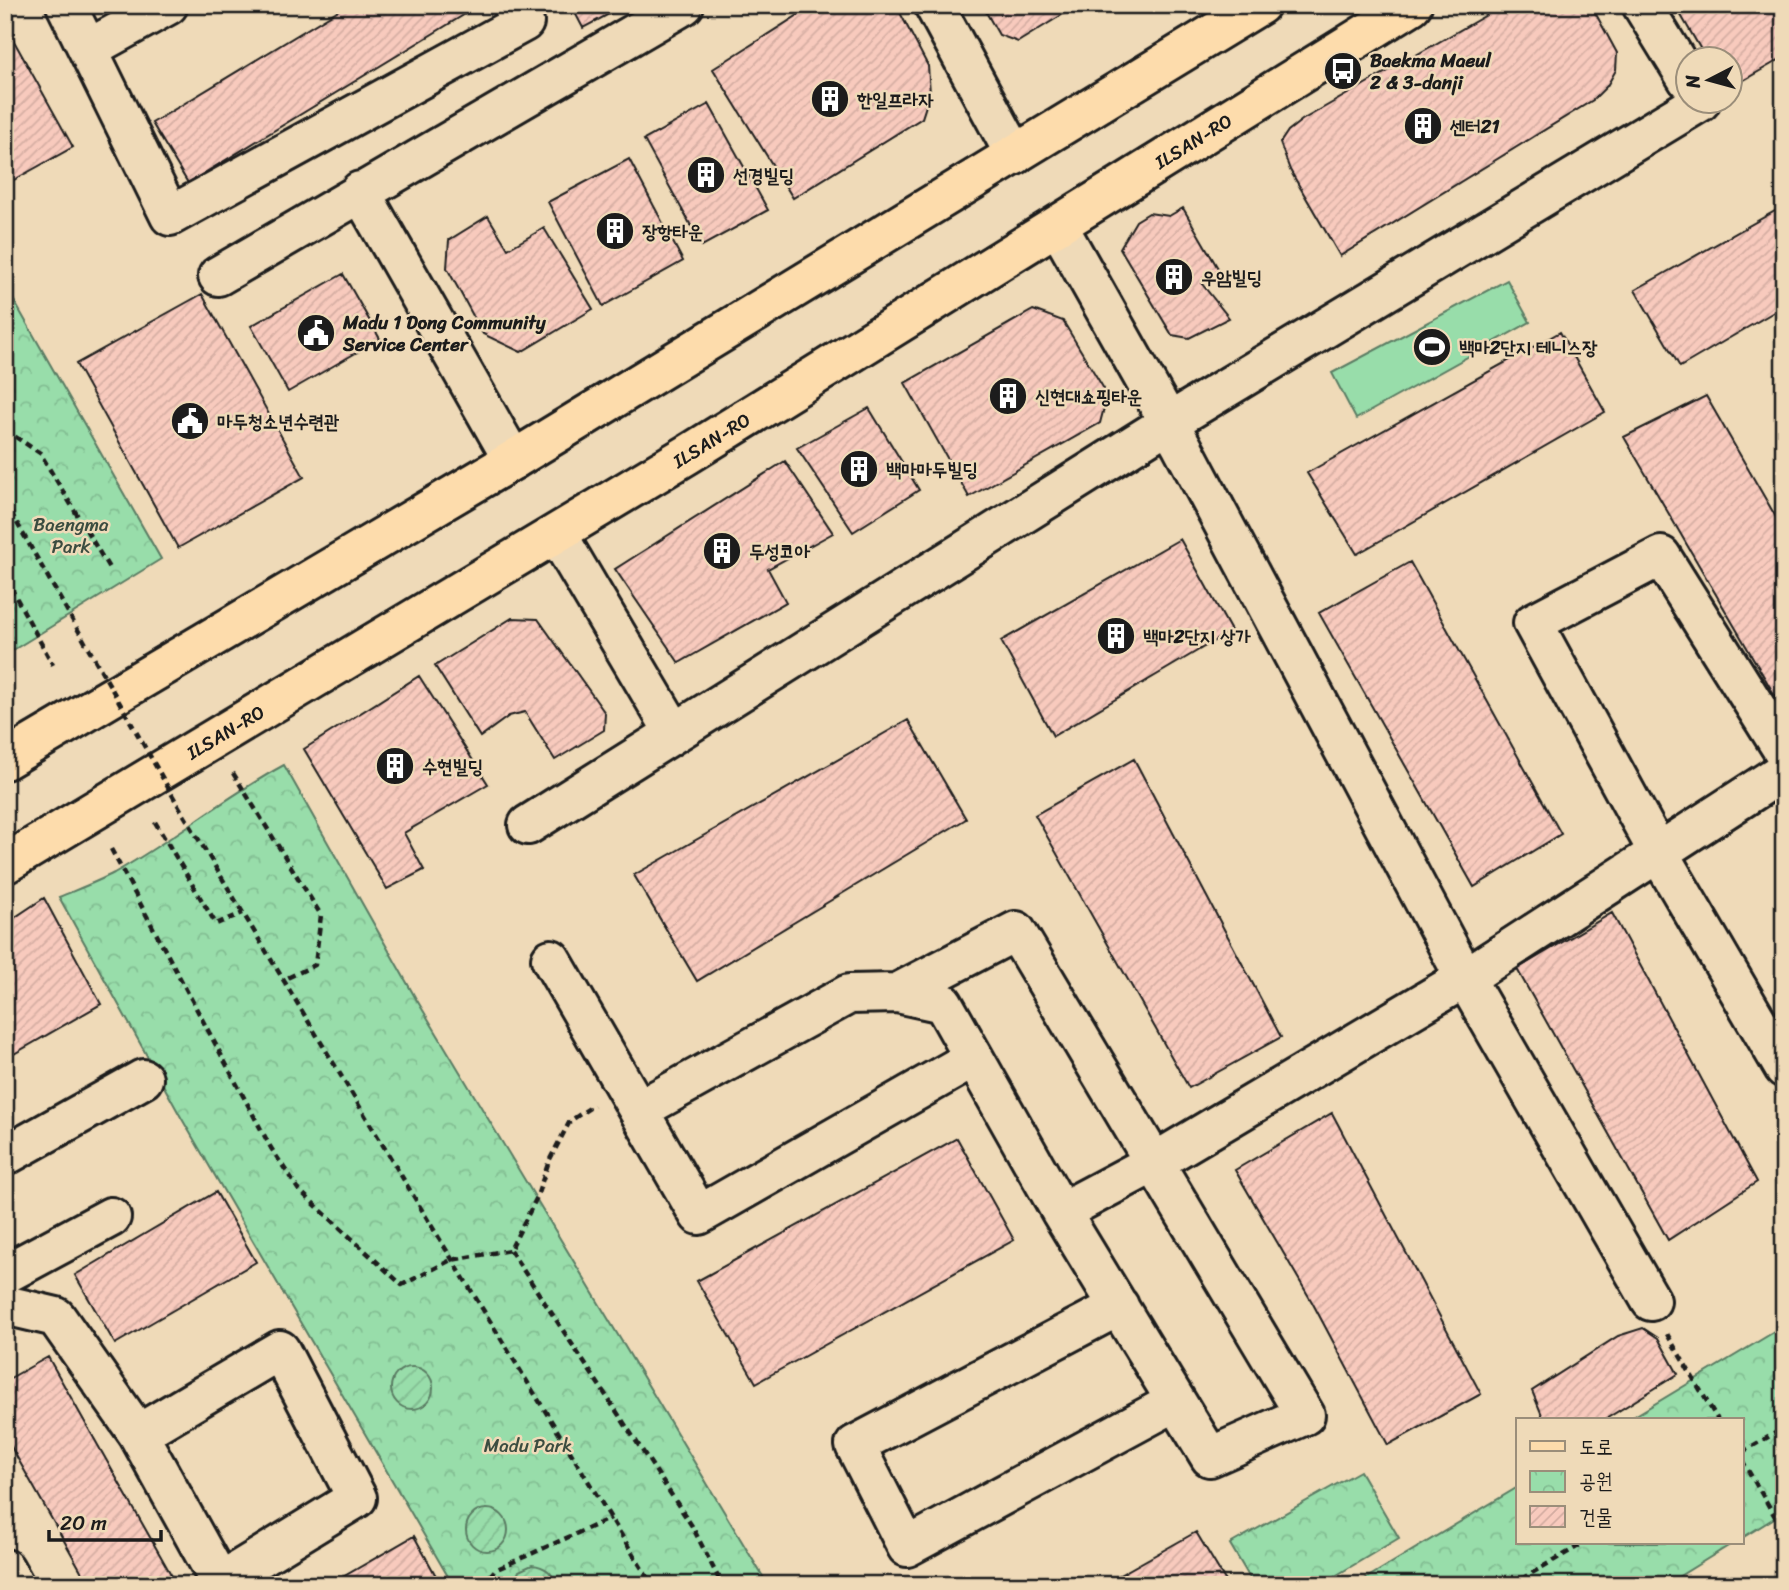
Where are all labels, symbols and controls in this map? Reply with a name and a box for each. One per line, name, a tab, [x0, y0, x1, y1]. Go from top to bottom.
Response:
place label: Baekma Maeul 2 & 3-danji	[1369, 44, 1492, 99]
north arrow	[1674, 46, 1744, 116]
bus stop icon: Baekma Maeul 2 & 3-danji	[1322, 50, 1364, 92]
text: N	[1675, 73, 1710, 91]
building icon: 한일프라자	[809, 78, 851, 120]
place label: 한일프라자	[856, 83, 934, 116]
street label: ILSAN-RO	[1147, 104, 1239, 179]
building icon: 센터21	[1402, 105, 1444, 147]
place label: 센터21	[1449, 110, 1500, 143]
building icon: 선경빌딩	[685, 154, 727, 196]
place label: 선경빌딩	[733, 159, 794, 192]
building icon: 장항타운	[594, 210, 636, 252]
place label: 장항타운	[642, 215, 703, 248]
building icon: 우암빌딩	[1153, 256, 1195, 298]
place label: 우암빌딩	[1201, 261, 1262, 294]
place label: Madu 1 Dong Community Service Center	[342, 306, 547, 361]
public building icon: Madu 1 Dong Community Service Center	[295, 312, 337, 354]
sports icon: 백마2단지 테니스장	[1411, 326, 1453, 368]
place label: 백마2단지 테니스장	[1459, 331, 1598, 364]
building icon: 신현대쇼핑타운	[987, 375, 1029, 417]
place label: 신현대쇼핑타운	[1035, 380, 1142, 413]
public building icon: 마두청소년수련관	[169, 400, 211, 442]
street label: ILSAN-RO	[665, 403, 757, 478]
place label: 마두청소년수련관	[217, 405, 340, 438]
building icon: 백마마두빌딩	[838, 448, 880, 490]
place label: 백마마두빌딩	[886, 453, 978, 486]
park label: Baengma Park	[33, 508, 109, 563]
building icon: 두성코아	[701, 530, 743, 572]
place label: 두성코아	[749, 535, 811, 568]
building icon: 백마2단지 상가	[1095, 615, 1137, 657]
place label: 백마2단지 상가	[1143, 620, 1251, 653]
street label: ILSAN-RO	[179, 696, 271, 769]
building icon: 수현빌딩	[374, 745, 416, 787]
place label: 수현빌딩	[422, 750, 483, 783]
legend	[1516, 1418, 1744, 1544]
text: 도로	[1579, 1428, 1613, 1466]
park label: Madu Park	[484, 1429, 572, 1462]
text: 공원	[1579, 1462, 1613, 1500]
text: 건물	[1579, 1498, 1613, 1536]
scale bar	[49, 1499, 161, 1543]
text: 20 m	[60, 1504, 107, 1542]

